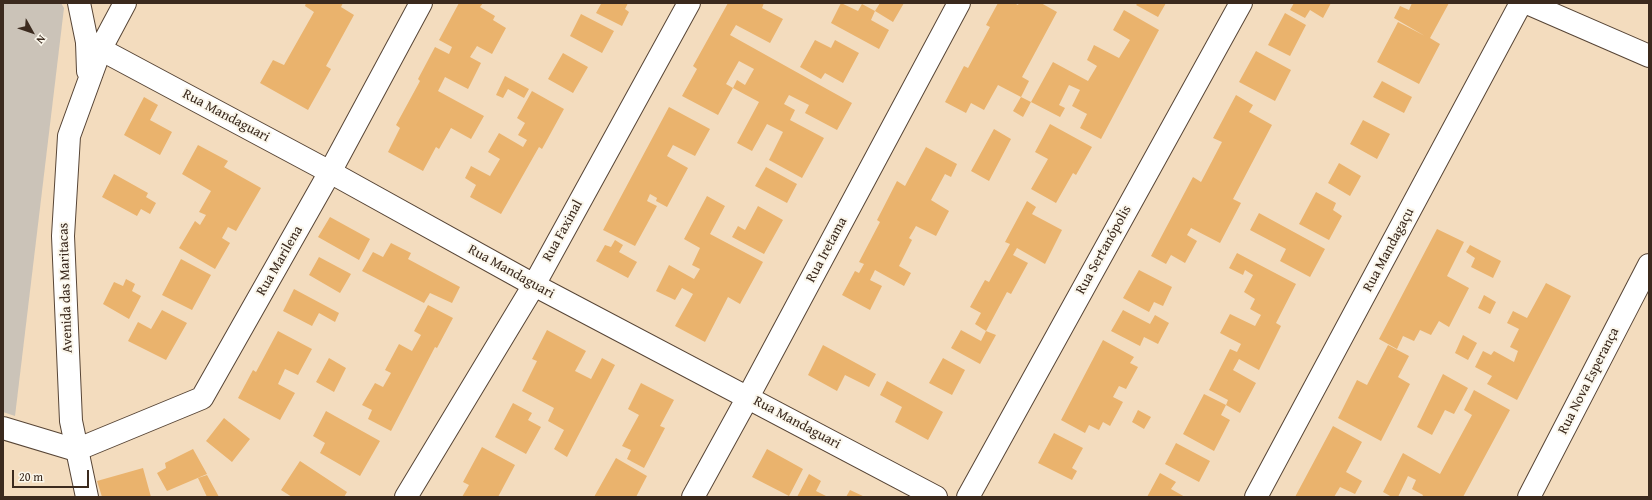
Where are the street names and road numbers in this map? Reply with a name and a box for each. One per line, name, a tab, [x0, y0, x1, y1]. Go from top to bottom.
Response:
street label: Rua Mandaguari	[180, 86, 272, 146]
street label: Rua Faxinal	[539, 197, 587, 265]
street label: Rua Sertanópolis	[1073, 203, 1135, 297]
street label: Rua Mandagaçu	[1360, 205, 1418, 295]
street label: Rua Iretama	[803, 215, 851, 285]
street label: Avenida das Maritacas	[55, 223, 77, 353]
street label: Rua Marilena	[253, 223, 307, 299]
street label: Rua Mandaguari	[465, 241, 557, 303]
street label: Rua Nova Esperança	[1555, 325, 1623, 437]
street label: Rua Mandaguari	[751, 393, 843, 453]

